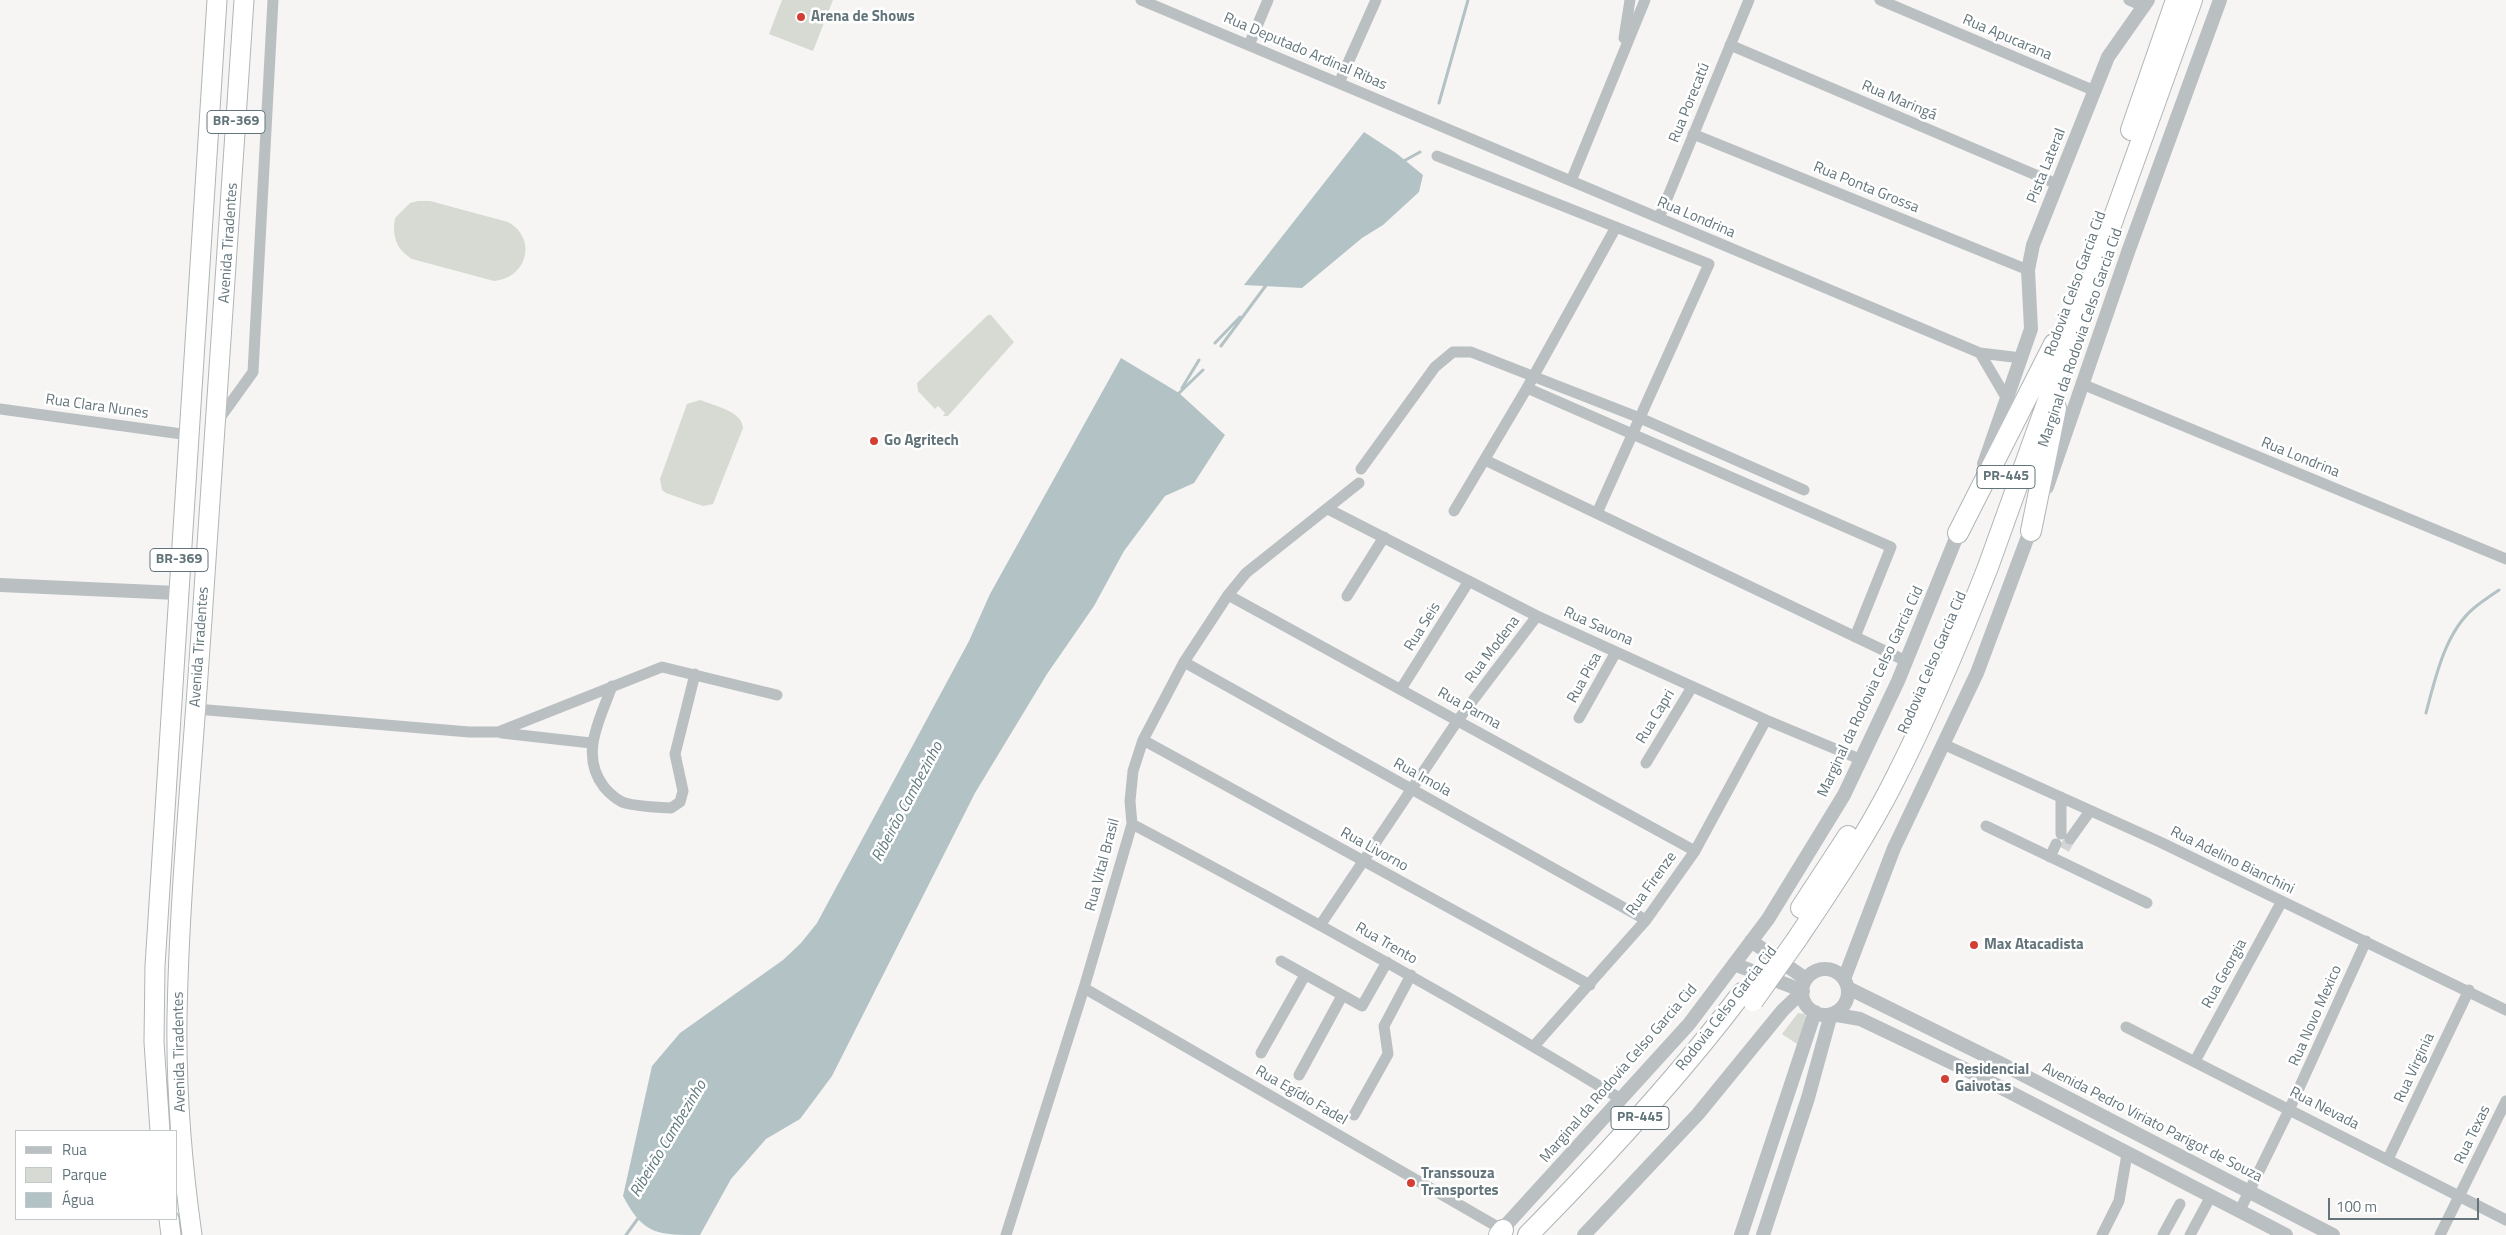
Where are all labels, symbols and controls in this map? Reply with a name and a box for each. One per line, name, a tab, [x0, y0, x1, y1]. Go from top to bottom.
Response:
place label: Arena de Shows	[811, 8, 915, 26]
street label: Rua Deputado Ardinal Ribas	[1221, 9, 1389, 95]
marker: Arena de Shows	[795, 11, 807, 23]
street label: Rua Apucarana	[1960, 11, 2054, 65]
street label: Rua Porecatú	[1666, 60, 1714, 146]
street label: Rua Maringá	[1859, 77, 1939, 125]
road number: BR-369	[207, 110, 265, 134]
street label: Pista Lateral	[2024, 126, 2070, 206]
street label: Rua Ponta Grossa	[1810, 159, 1922, 217]
street label: Avenida Tiradentes	[216, 182, 242, 304]
street label: Rua Londrina	[1654, 193, 1738, 243]
street label: Rodovia Celso Garcia Cid	[2041, 209, 2111, 359]
street label: Marginal da Rodovia Celso Garcia Cid	[2035, 226, 2127, 450]
street label: Rua Clara Nunes	[44, 391, 150, 423]
place label: Go Agritech	[884, 432, 959, 450]
street label: Rua Londrina	[2258, 434, 2342, 482]
marker: Go Agritech	[868, 435, 880, 447]
road number: PR-445	[1977, 466, 2035, 488]
road number: BR-369	[150, 548, 208, 572]
street label: Marginal da Rodovia Celso Garcia Cid	[1814, 584, 1928, 800]
street label: Avenida Tiradentes	[187, 586, 213, 708]
street label: Rodovia Celso Garcia Cid	[1895, 589, 1971, 737]
street label: Rua Seis	[1401, 599, 1445, 655]
street label: Rua Savona	[1560, 604, 1636, 650]
street label: Rua Modena	[1462, 613, 1524, 687]
street label: Rua Pisa	[1564, 650, 1606, 706]
street label: Rua Parma	[1434, 684, 1504, 734]
street label: Rua Capri	[1633, 687, 1679, 747]
water label: Ribeirão Cambezinho	[868, 739, 948, 865]
street label: Rua Imola	[1390, 755, 1454, 801]
street label: Rua Vital Brasil	[1082, 817, 1124, 913]
street label: Rua Adelino Bianchini	[2167, 823, 2297, 899]
street label: Rua Livorno	[1337, 824, 1411, 876]
street label: Rua Firenze	[1623, 849, 1681, 919]
street label: Rua Trento	[1352, 919, 1420, 969]
place label: Max Atacadista	[1984, 936, 2084, 954]
street label: Rua Georgia	[2199, 936, 2251, 1012]
marker: Max Atacadista	[1968, 939, 1980, 951]
street label: Rodovia Celso Garcia Cid	[1673, 943, 1781, 1075]
street label: Rua Novo Mexico	[2286, 963, 2346, 1069]
street label: Marginal da Rodovia Celso Garcia Cid	[1537, 981, 1701, 1167]
street label: Avenida Tiradentes	[170, 992, 190, 1112]
street label: Rua Virginia	[2391, 1030, 2439, 1106]
street label: Avenida Pedro Viriato Parigot de Souza	[2039, 1059, 2265, 1187]
place label: Residencial Gaivotas	[1955, 1061, 2029, 1096]
street label: Rua Egídio Fadel	[1252, 1062, 1350, 1130]
marker: Residencial Gaivotas	[1939, 1073, 1951, 1085]
water label: Ribeirão Cambezinho	[627, 1077, 711, 1201]
street label: Rua Nevada	[2286, 1084, 2362, 1134]
street label: Rua Texas	[2451, 1103, 2495, 1167]
road number: PR-445	[1611, 1106, 1669, 1130]
legend	[15, 1130, 178, 1220]
text: Rua	[62, 1138, 87, 1161]
text: Parque	[62, 1163, 107, 1186]
place label: Transsouza Transportes	[1421, 1165, 1499, 1200]
marker: Transsouza Transportes	[1405, 1177, 1417, 1189]
text: Água	[62, 1188, 94, 1211]
scale bar	[2331, 1188, 2482, 1220]
text: 100 m	[2336, 1195, 2377, 1218]

